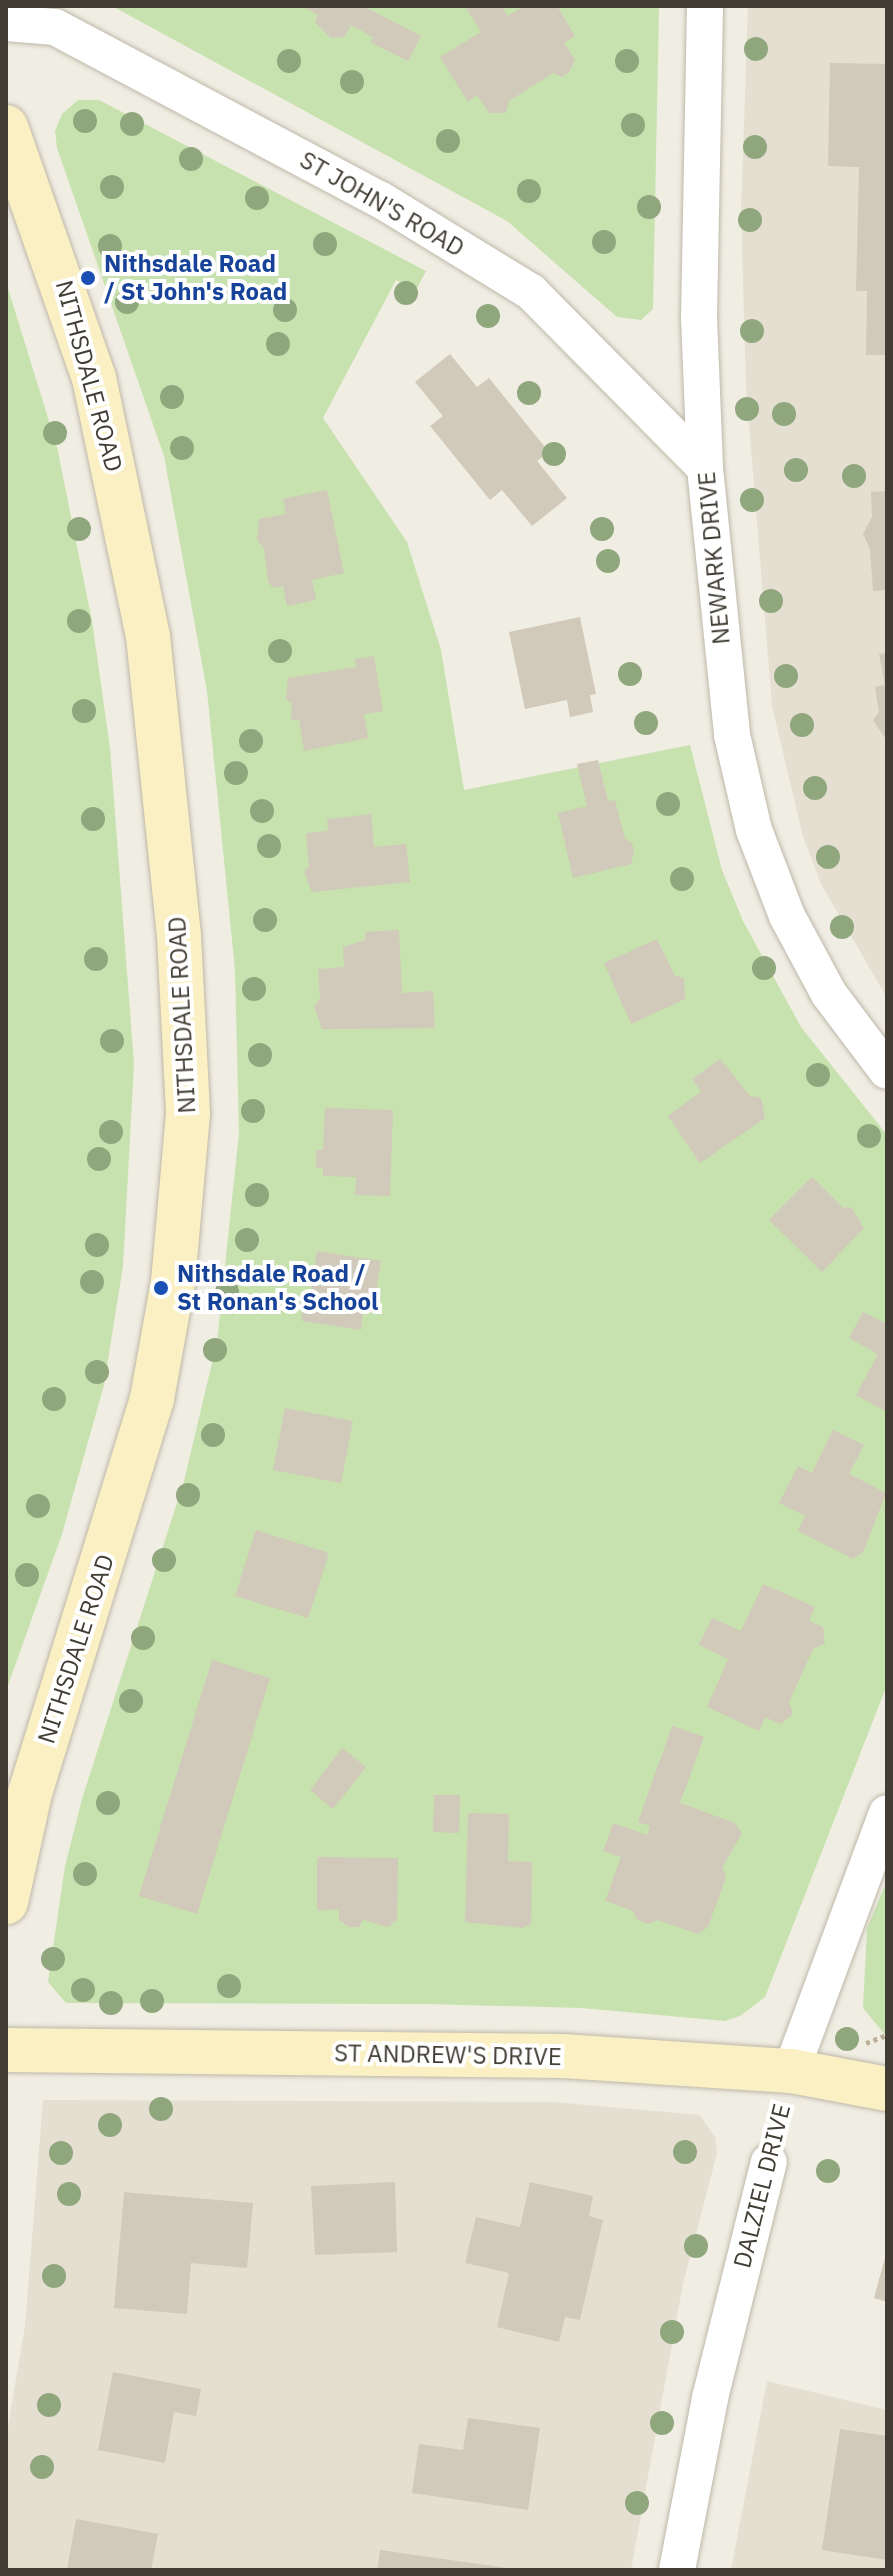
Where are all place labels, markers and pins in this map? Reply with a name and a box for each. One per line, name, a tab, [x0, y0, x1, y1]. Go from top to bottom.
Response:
place label: Nithsdale Road / St John's Road	[104, 250, 287, 306]
marker: Nithsdale Road / St John's Road	[79, 269, 97, 287]
place label: Nithsdale Road / St Ronan's School	[177, 1260, 378, 1316]
marker: Nithsdale Road / St Ronan's School	[152, 1279, 170, 1297]

